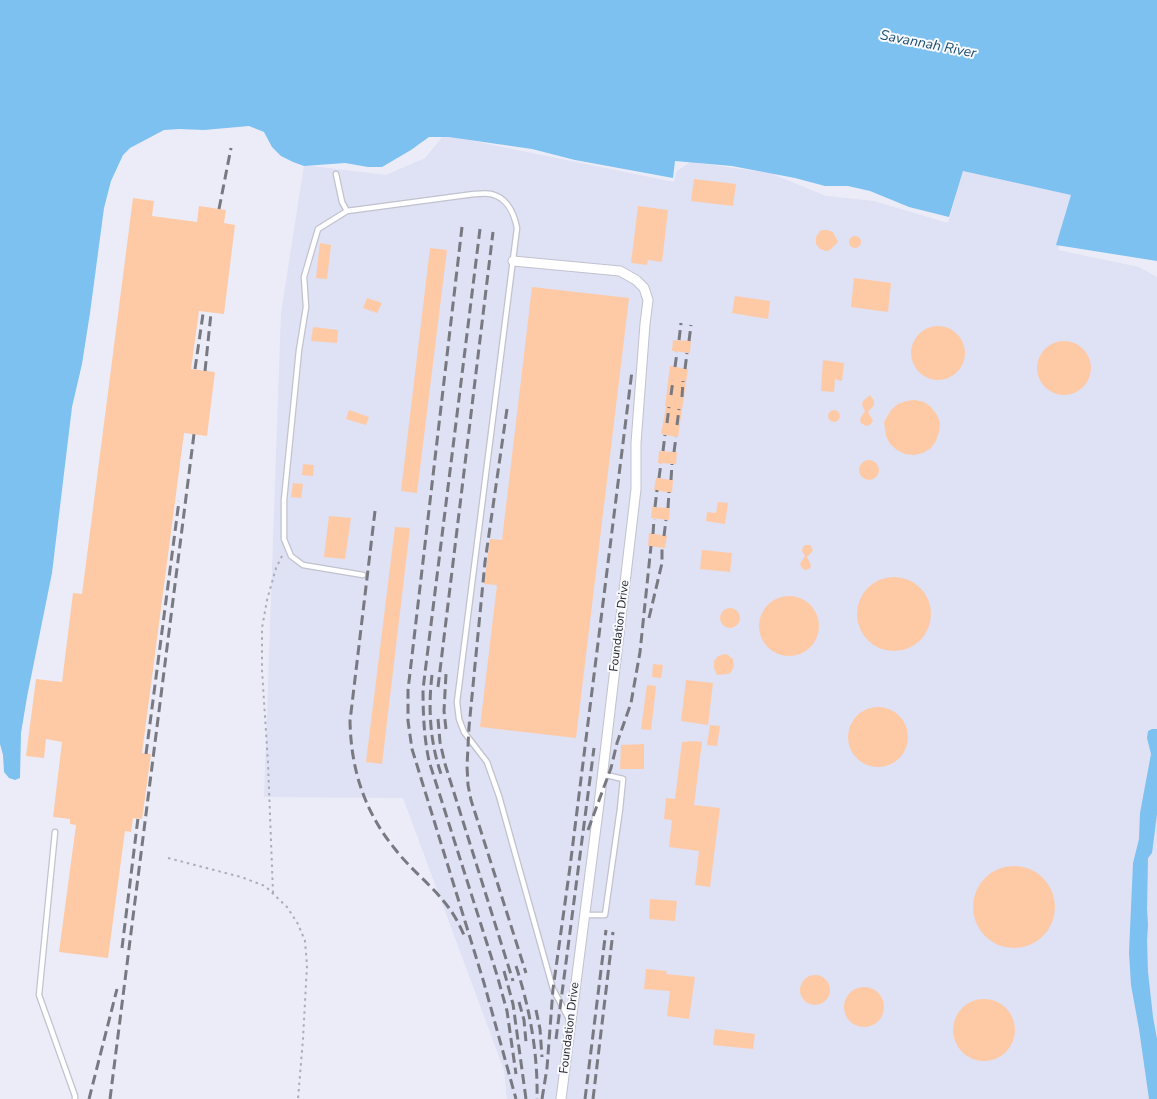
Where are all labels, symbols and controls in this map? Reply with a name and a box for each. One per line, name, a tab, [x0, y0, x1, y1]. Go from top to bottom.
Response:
water label: Savannah River	[879, 27, 977, 63]
street label: Foundation Drive	[607, 579, 633, 673]
street label: Foundation Drive	[557, 981, 583, 1075]

